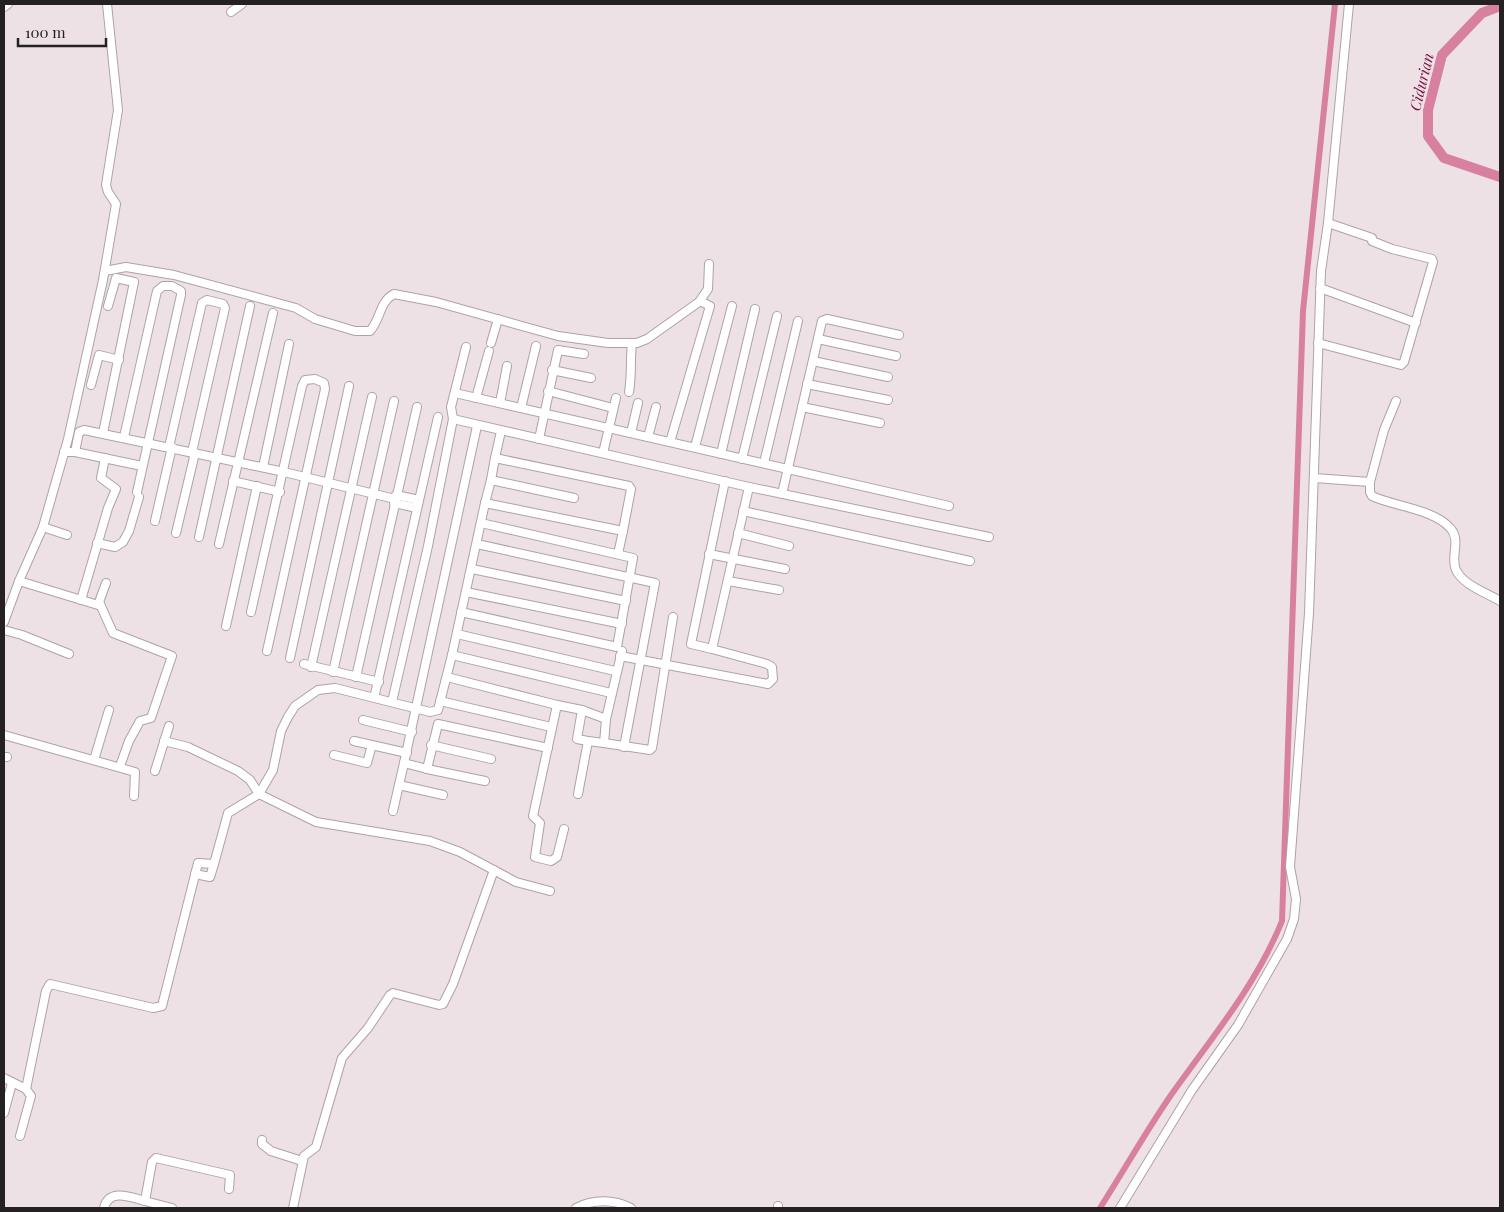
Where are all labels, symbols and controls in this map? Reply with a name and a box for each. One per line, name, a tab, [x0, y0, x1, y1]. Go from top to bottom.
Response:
scale bar	[18, 15, 105, 47]
text: 100 m	[25, 22, 66, 42]
water label: Cidurian	[1404, 51, 1438, 113]

